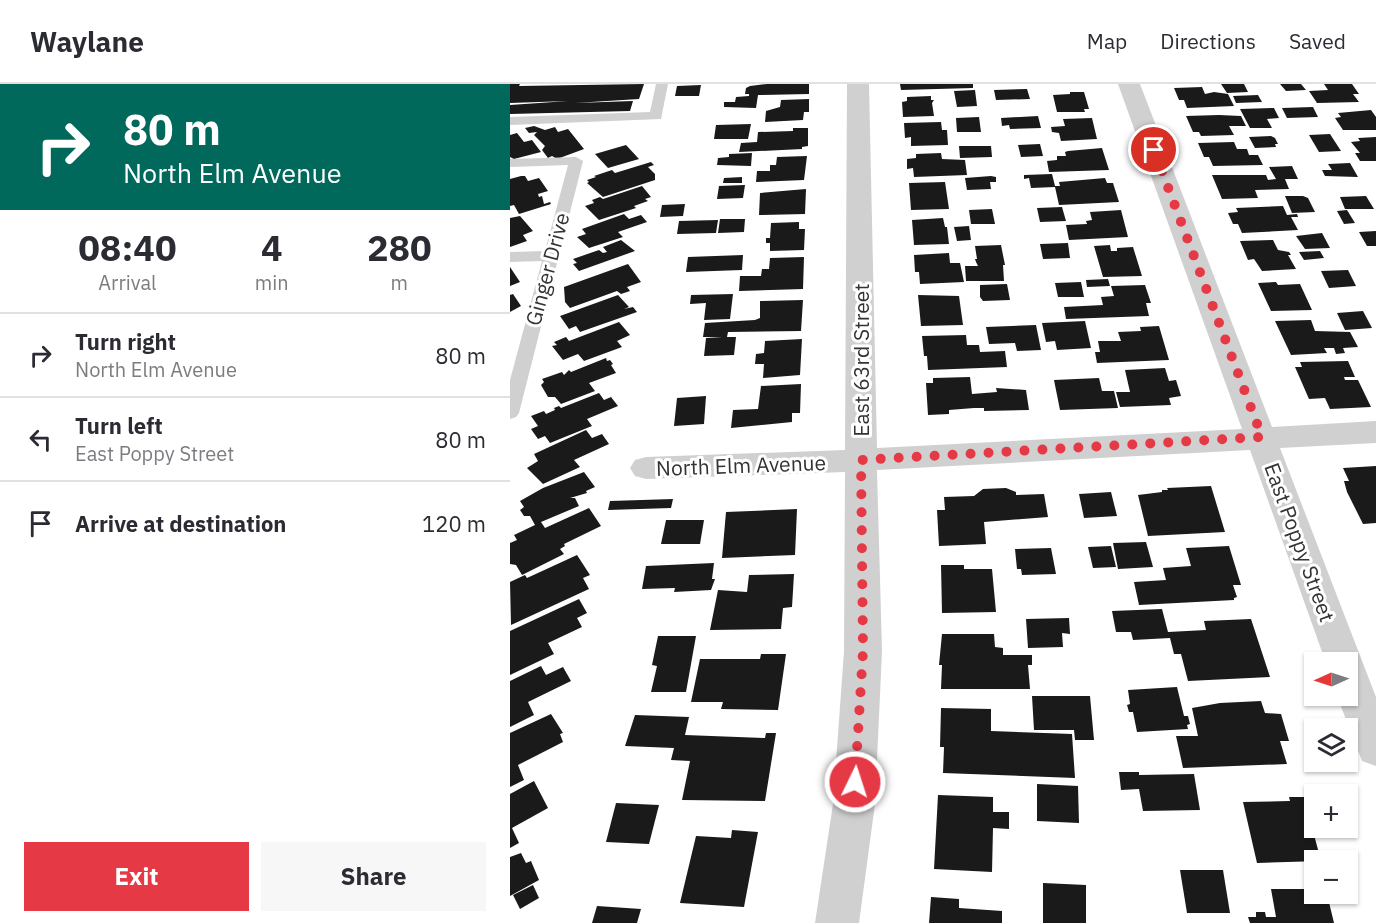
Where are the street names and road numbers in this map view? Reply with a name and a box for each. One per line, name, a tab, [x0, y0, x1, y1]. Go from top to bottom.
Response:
street label: Ginger Drive	[519, 210, 575, 328]
street label: East 63rd Street	[847, 283, 875, 437]
street label: North Elm Avenue	[656, 448, 826, 482]
street label: East Poppy Street	[1258, 459, 1342, 625]

